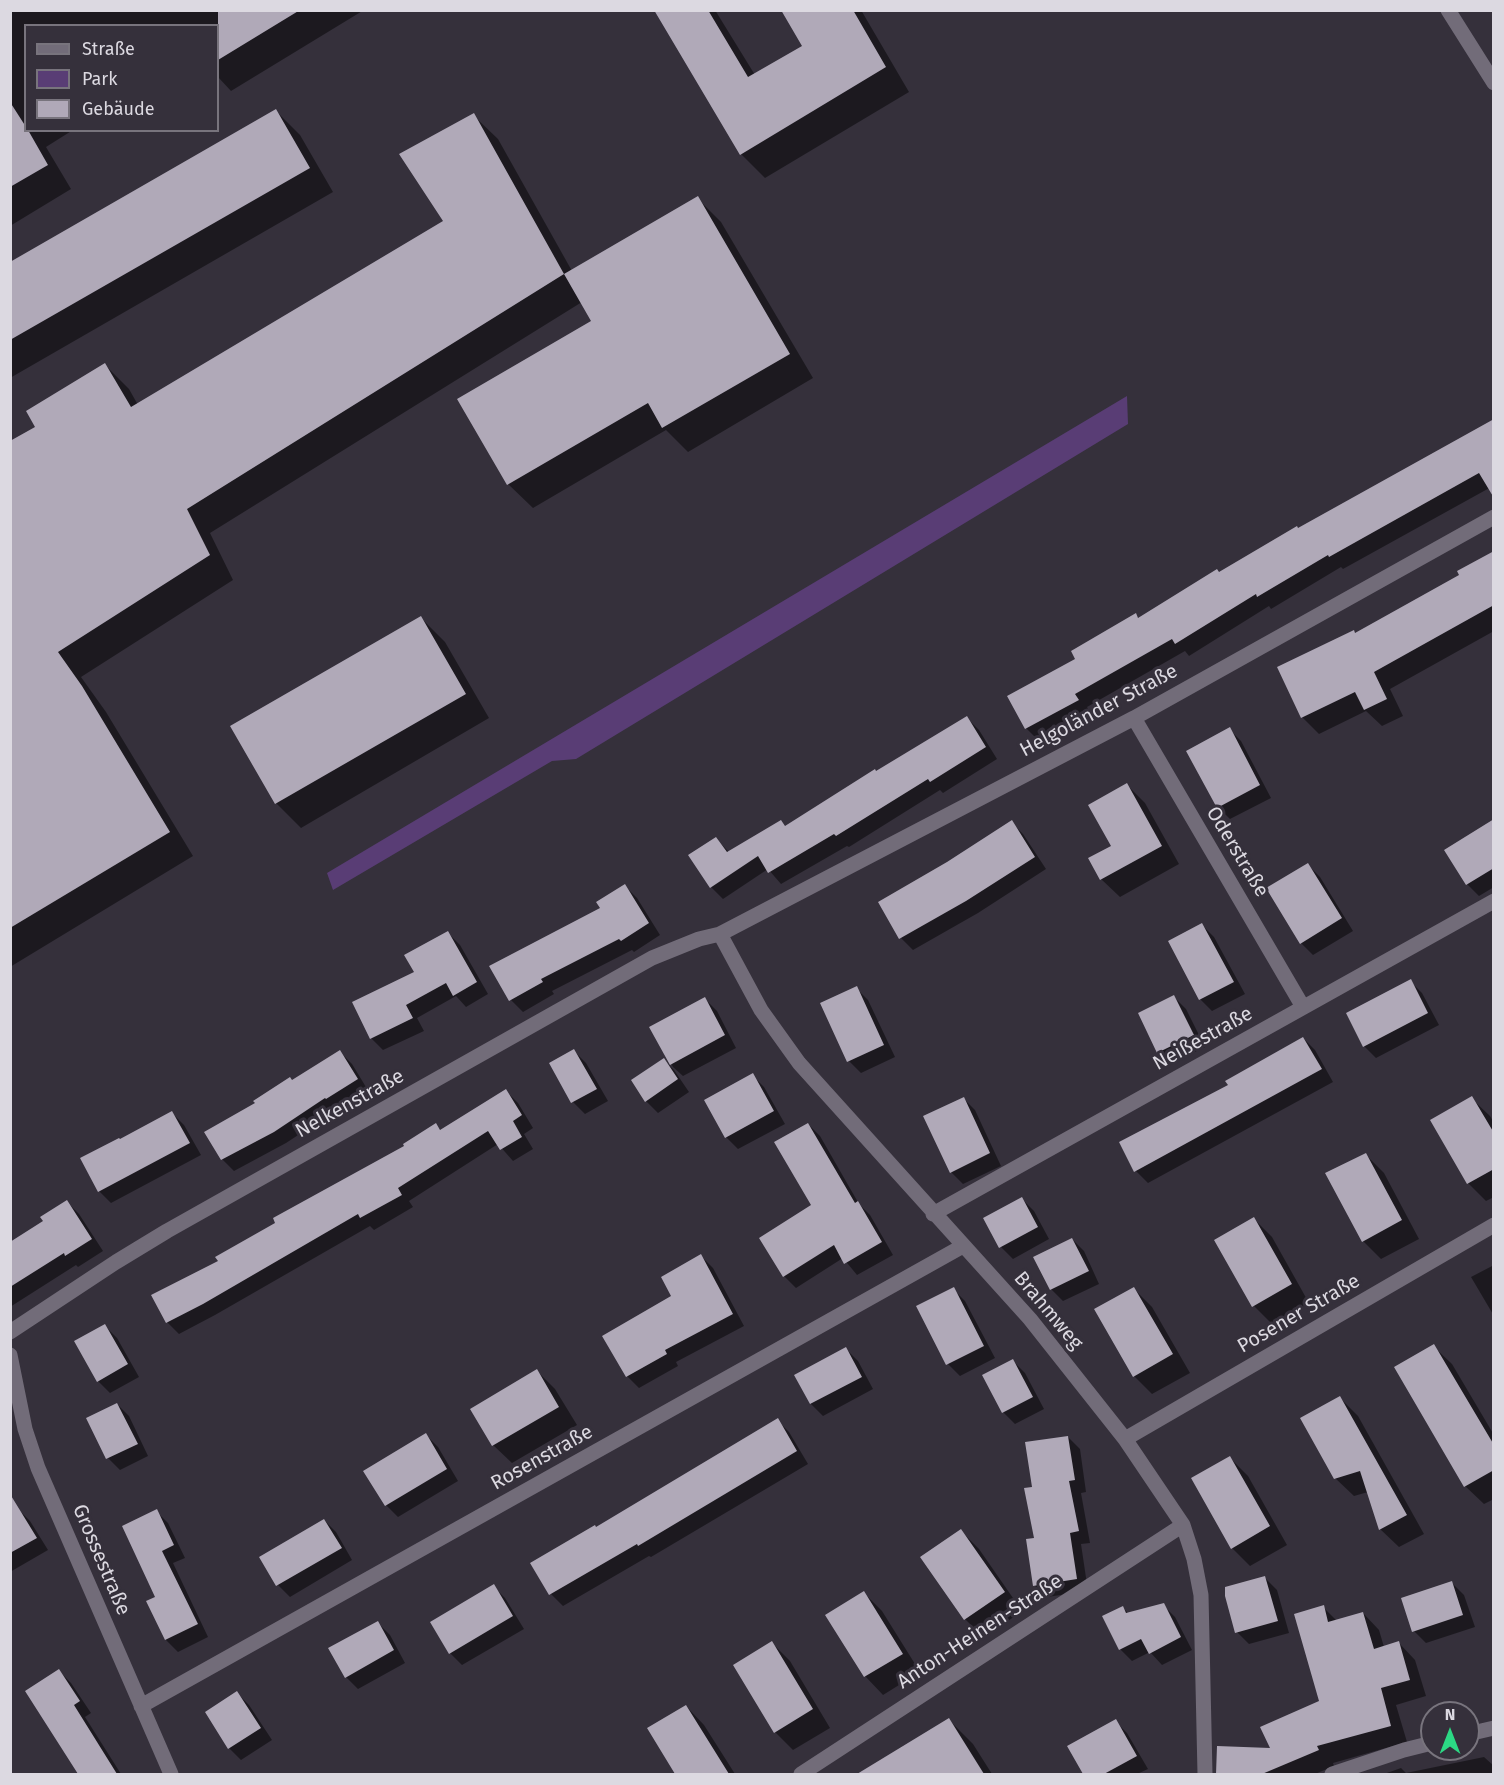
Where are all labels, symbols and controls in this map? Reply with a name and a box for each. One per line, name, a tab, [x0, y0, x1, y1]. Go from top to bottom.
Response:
legend	[24, 24, 219, 132]
text: Straße	[82, 38, 135, 60]
text: Park	[82, 68, 117, 90]
text: Gebäude	[82, 98, 155, 120]
street label: Helgoländer Straße	[1016, 659, 1182, 763]
street label: Oderstraße	[1201, 802, 1273, 902]
street label: Neißestraße	[1149, 1002, 1257, 1076]
street label: Nelkenstraße	[292, 1064, 408, 1144]
street label: Brahmweg	[1008, 1267, 1088, 1355]
street label: Posener Straße	[1234, 1269, 1364, 1359]
street label: Rosenstraße	[487, 1420, 597, 1496]
street label: Grossestraße	[67, 1501, 135, 1619]
street label: Anton-Heinen-Straße	[893, 1570, 1067, 1694]
north arrow	[1420, 1701, 1480, 1761]
text: N	[1445, 1705, 1455, 1724]

